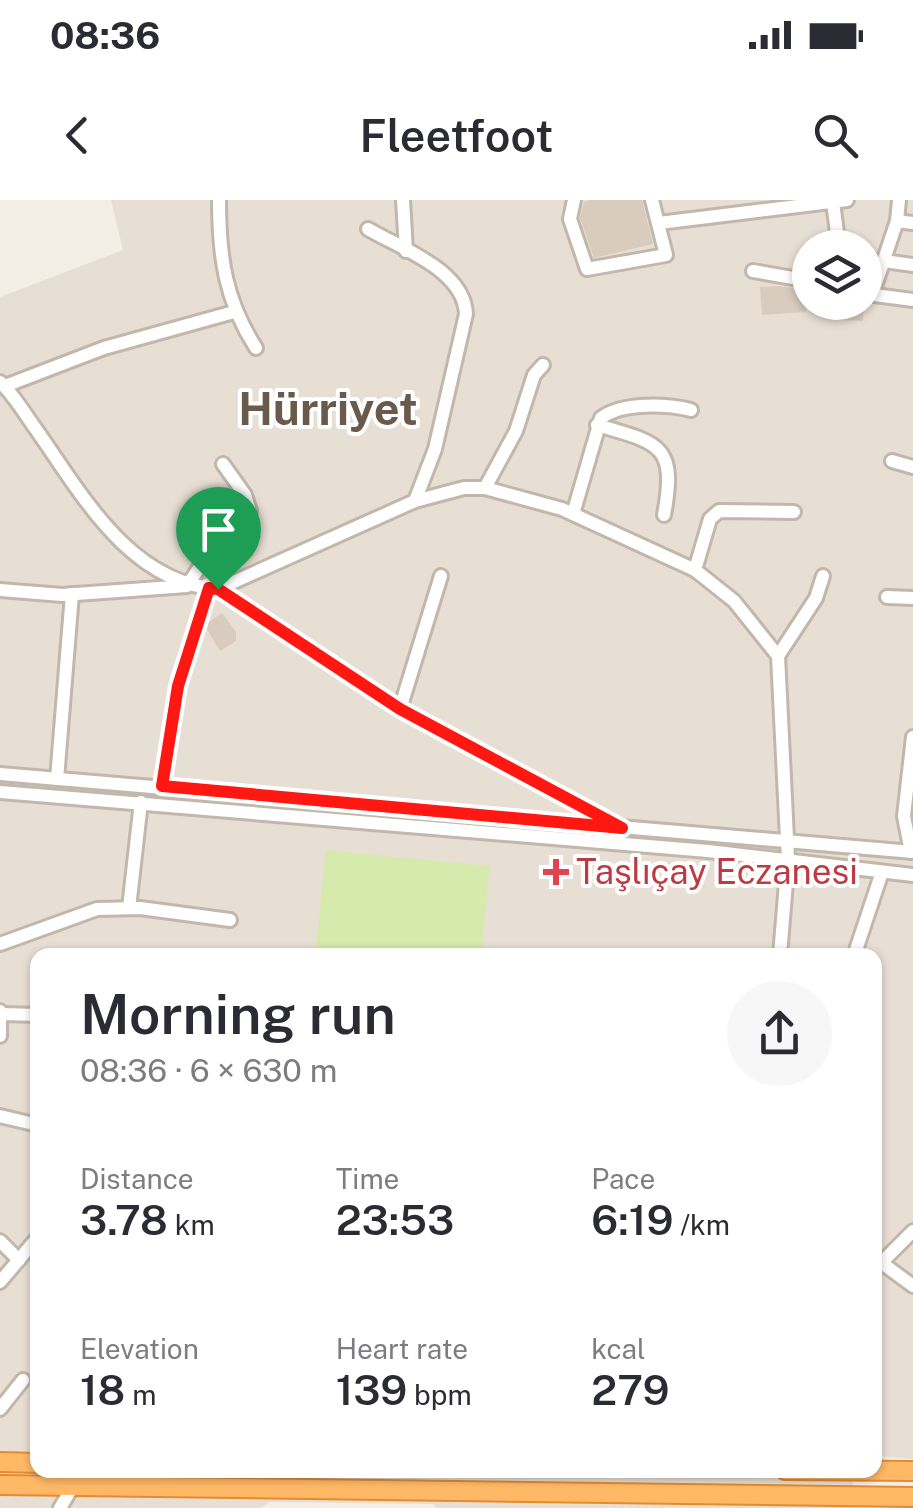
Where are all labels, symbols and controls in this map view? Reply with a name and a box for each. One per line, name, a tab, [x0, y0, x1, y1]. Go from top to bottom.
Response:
text: 08:36	[50, 13, 160, 58]
icon: back	[50, 108, 105, 163]
icon: search	[808, 108, 863, 163]
text: Fleetfoot	[360, 109, 553, 162]
map controls	[792, 230, 882, 320]
button: layers	[792, 230, 882, 320]
district label: Hürriyet	[238, 382, 418, 435]
pin	[176, 487, 261, 590]
icon: arrive	[191, 502, 246, 557]
place label: Taşlıçay Eczanesi	[576, 851, 858, 892]
marker: Taşlıçay Eczanesi	[545, 861, 567, 883]
button: share	[727, 981, 832, 1086]
text: Morning run	[80, 982, 396, 1046]
text: 08:36 · 6 × 630 m	[80, 1052, 337, 1089]
text: Distance	[80, 1162, 194, 1195]
text: Time	[336, 1162, 399, 1195]
text: Pace	[591, 1162, 655, 1195]
text: 3.78	[80, 1195, 168, 1244]
text: 23:53	[336, 1195, 454, 1244]
text: 6:19	[591, 1195, 673, 1244]
text: km	[168, 1208, 215, 1241]
text: /km	[673, 1208, 730, 1241]
text: Elevation	[80, 1332, 199, 1365]
text: Heart rate	[336, 1332, 468, 1365]
text: kcal	[591, 1332, 645, 1365]
text: 18	[80, 1365, 125, 1414]
text: 139	[336, 1365, 407, 1414]
text: 279	[591, 1365, 670, 1414]
text: m	[125, 1378, 156, 1411]
text: bpm	[407, 1378, 472, 1411]

